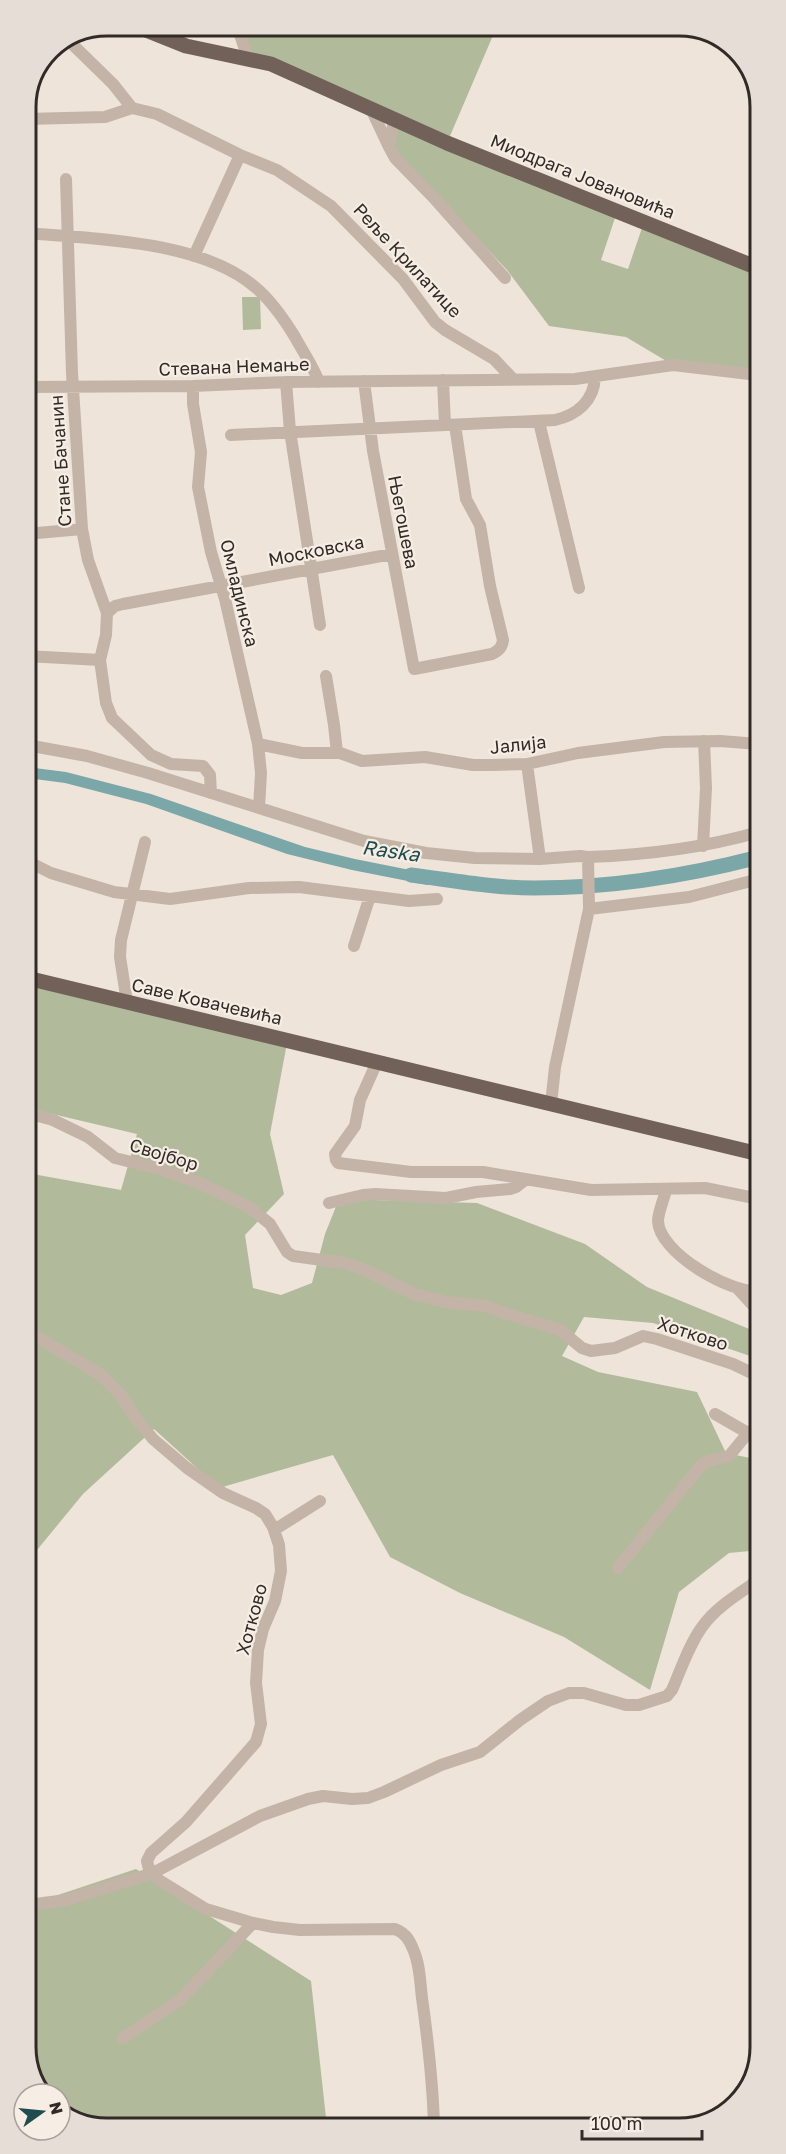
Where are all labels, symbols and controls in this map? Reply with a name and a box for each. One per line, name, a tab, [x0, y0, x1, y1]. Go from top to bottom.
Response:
street label: Миодрага Јовановића	[487, 129, 679, 223]
street label: Реље Крилатице	[349, 198, 467, 322]
street label: Стевана Немање	[158, 352, 310, 380]
street label: Стане Бачанин	[44, 394, 76, 528]
street label: Његошева	[384, 473, 424, 571]
street label: Московска	[266, 530, 366, 570]
street label: Омладинска	[216, 537, 264, 649]
street label: Јалија	[489, 730, 547, 758]
water label: Raska	[361, 834, 422, 866]
street label: Саве Ковачевића	[130, 973, 284, 1029]
street label: Својбор	[127, 1133, 201, 1175]
street label: Хотково	[655, 1311, 731, 1355]
street label: Хотково	[231, 1581, 271, 1657]
north arrow	[12, 2082, 72, 2142]
text: N	[45, 2100, 68, 2117]
scale bar	[582, 2103, 702, 2141]
text: 100 m	[591, 2112, 642, 2134]

